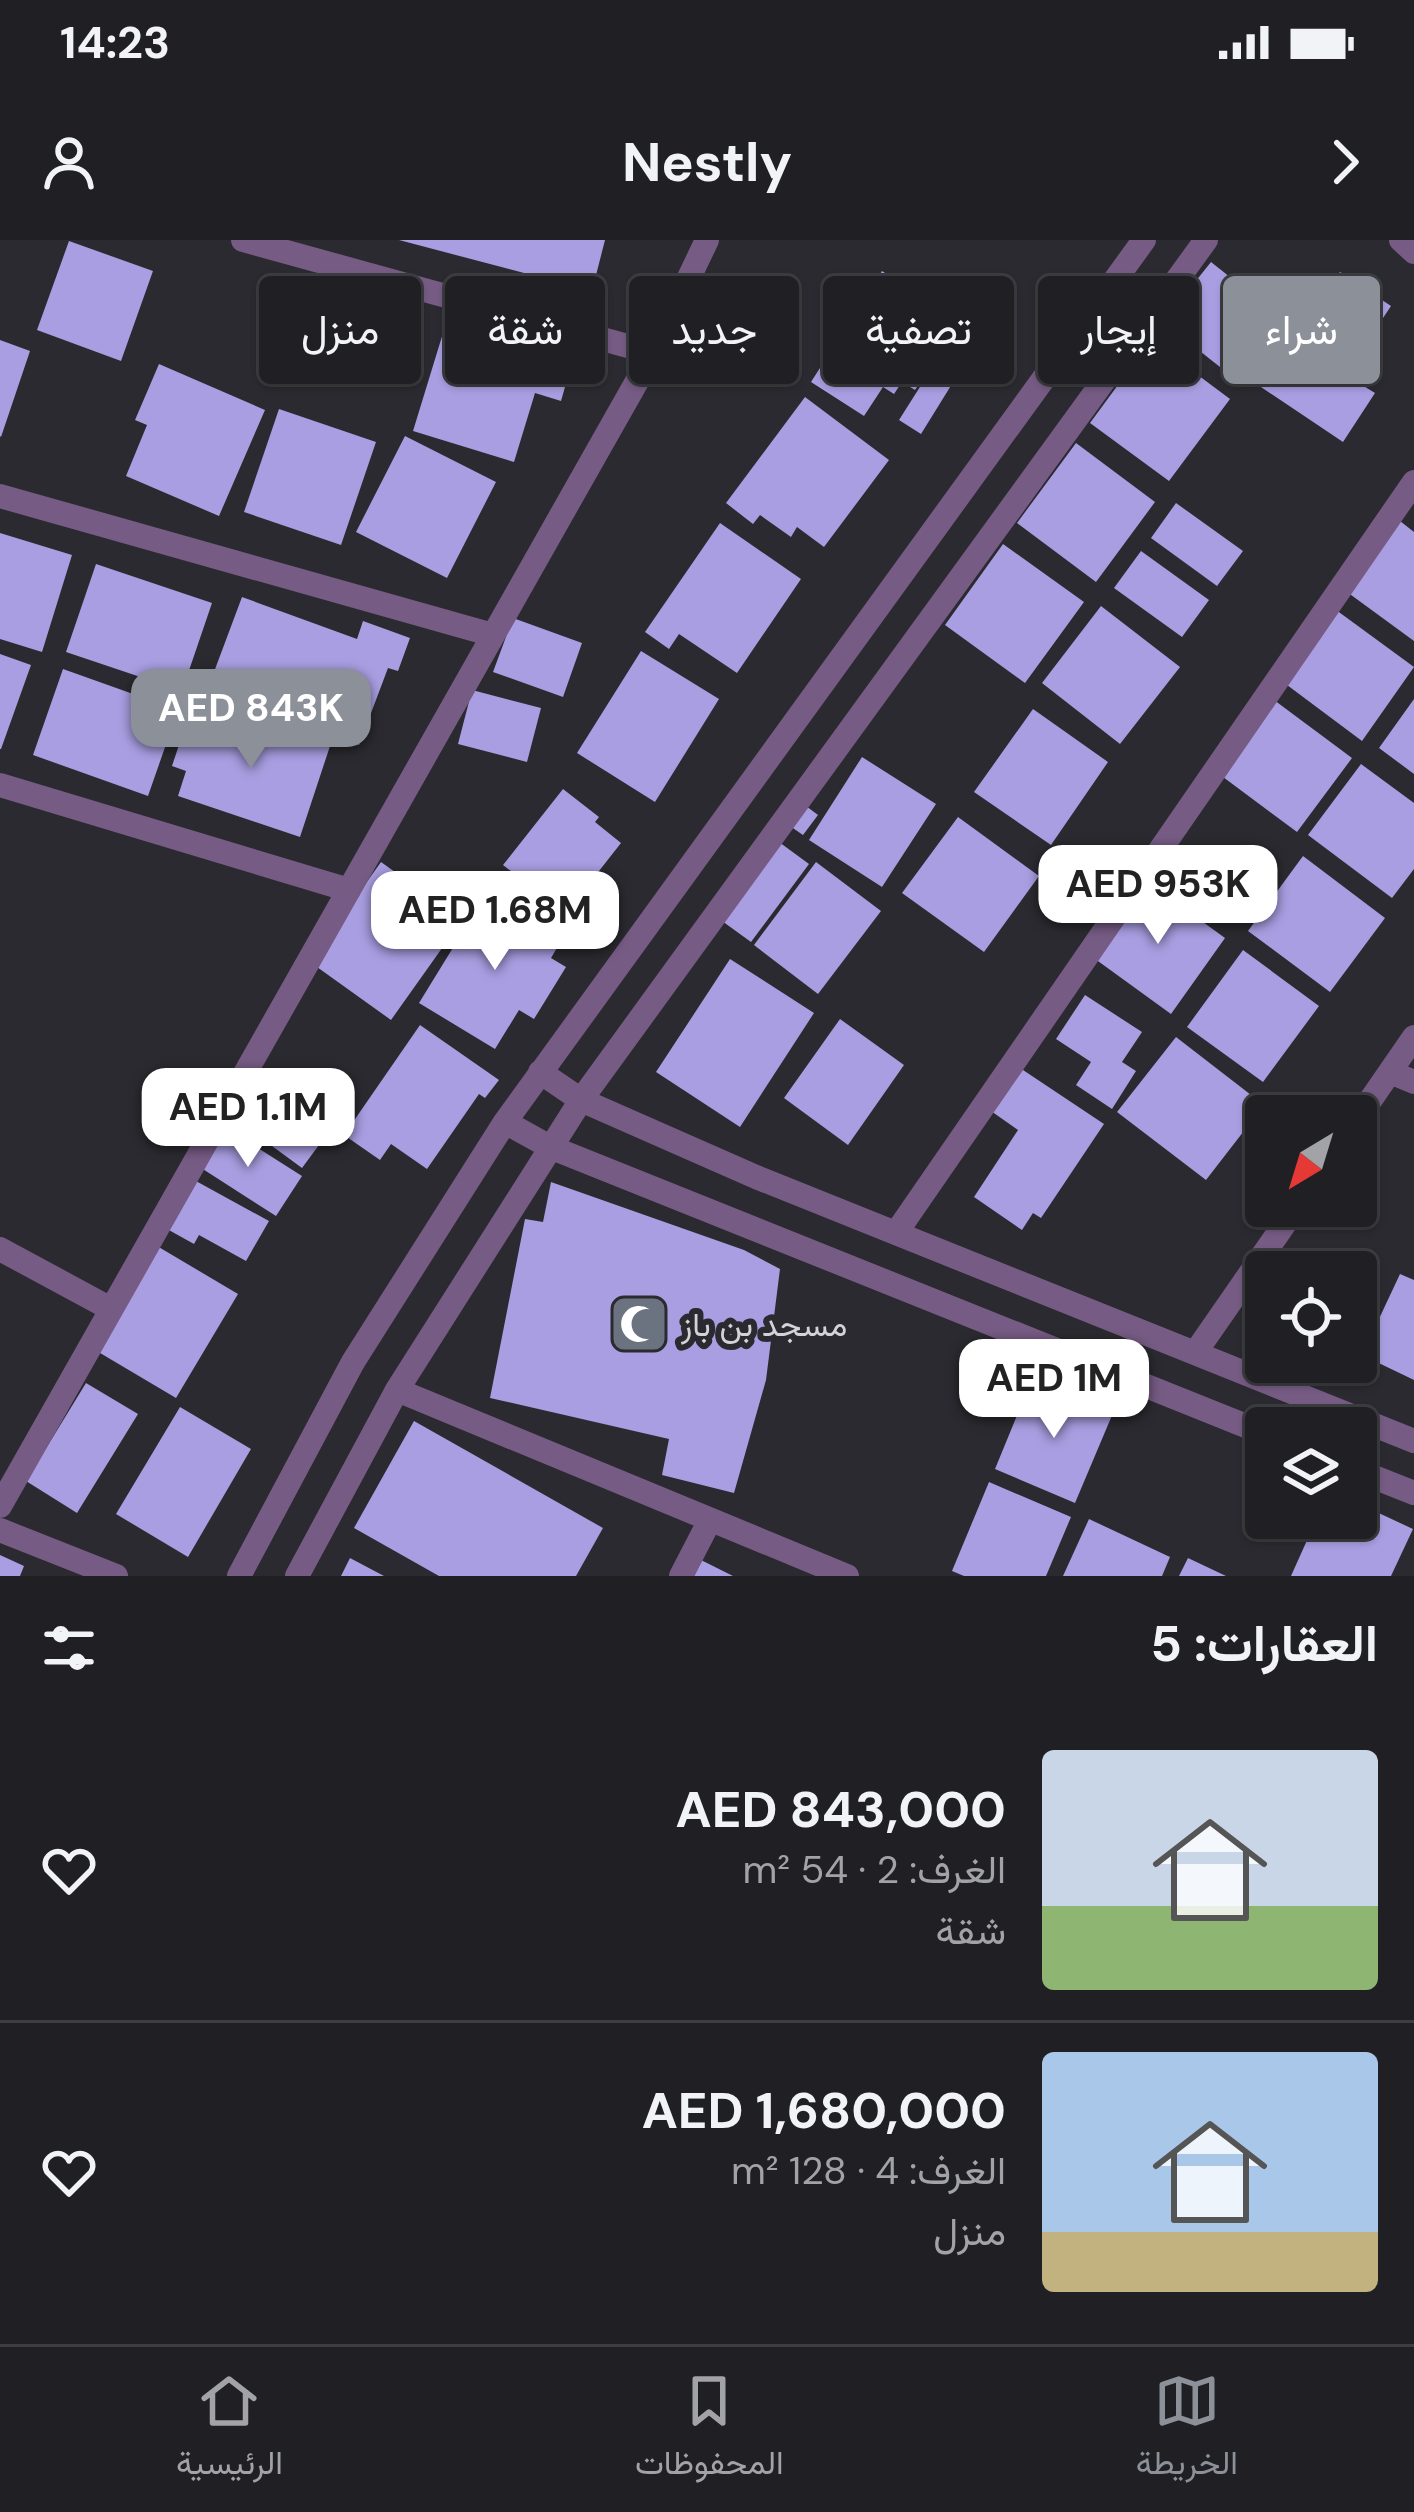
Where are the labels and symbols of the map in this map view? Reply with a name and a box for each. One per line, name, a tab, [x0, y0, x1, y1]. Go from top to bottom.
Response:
pin: AED 843K	[127, 669, 375, 771]
pin: AED 953K	[1034, 845, 1282, 947]
pin: AED 1.68M	[358, 871, 632, 973]
pin: AED 1.1M	[124, 1068, 372, 1170]
north arrow	[1245, 1095, 1377, 1227]
mosque icon: مسجد بن باز	[608, 1293, 670, 1355]
place label: مسجد بن باز	[680, 1303, 847, 1346]
pin: AED 1M	[956, 1339, 1152, 1441]

